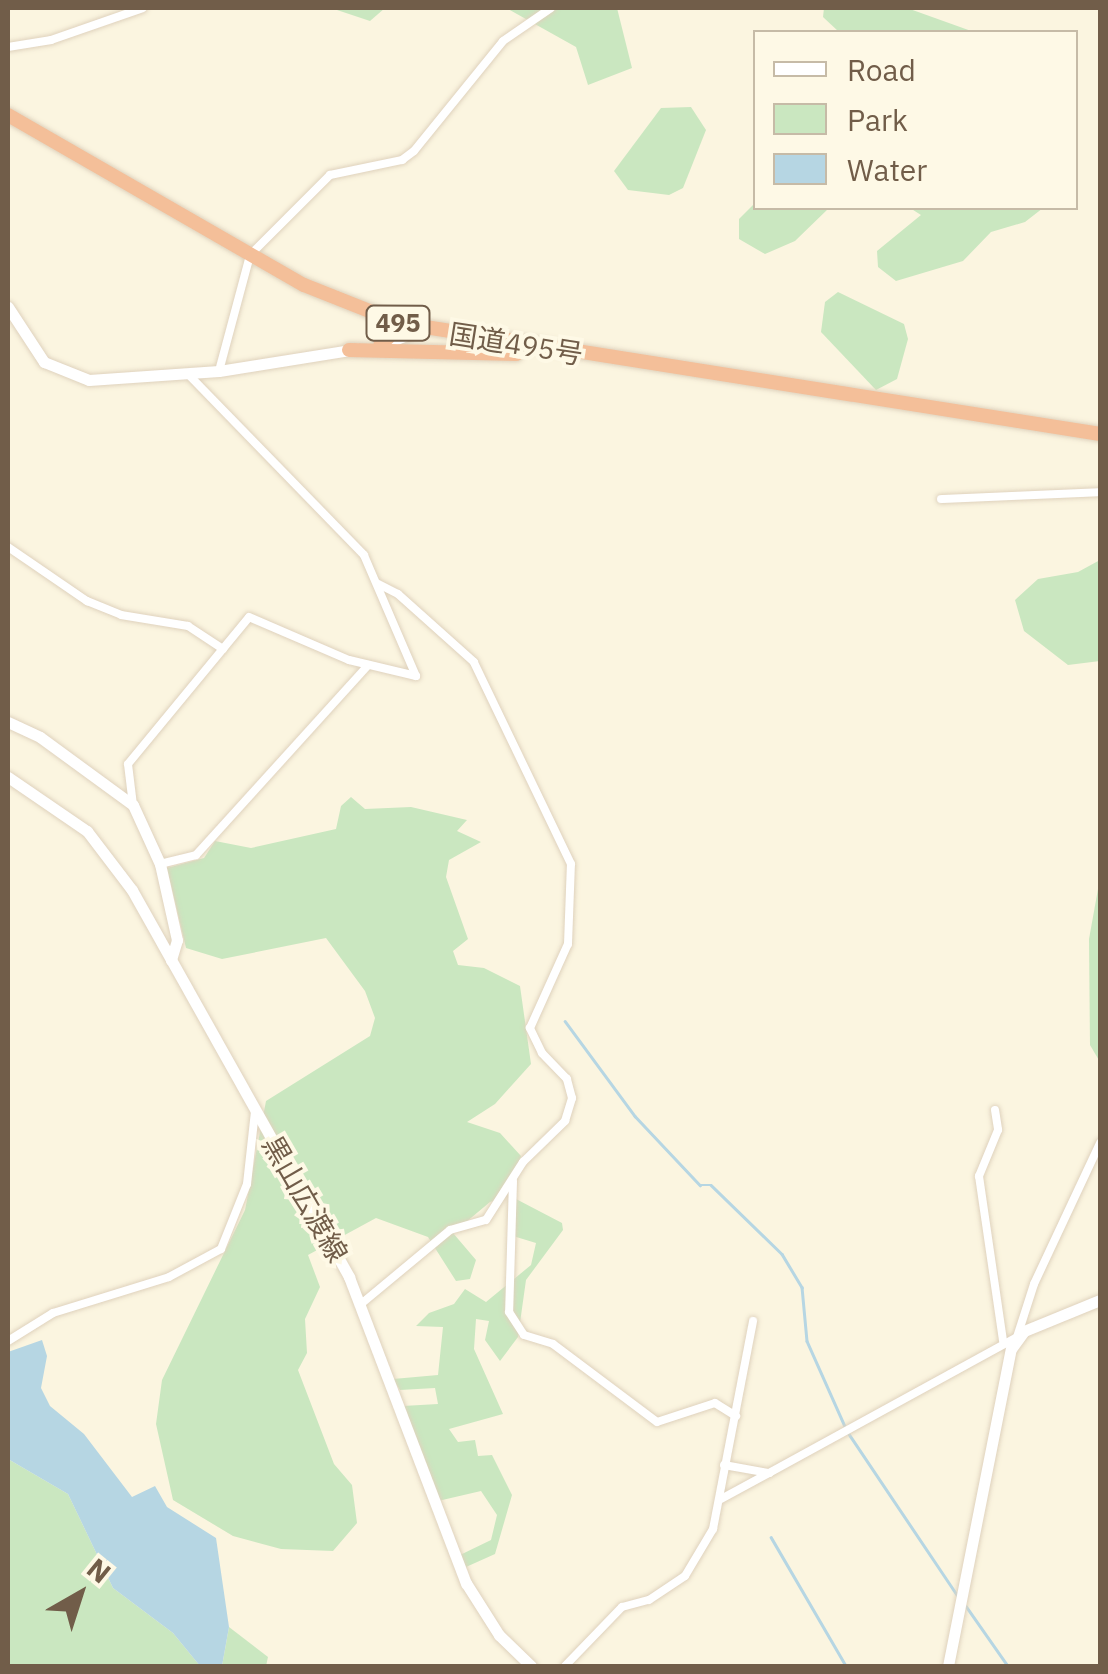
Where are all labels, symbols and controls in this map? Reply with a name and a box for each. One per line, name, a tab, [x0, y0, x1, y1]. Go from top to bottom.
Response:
legend	[753, 30, 1078, 210]
text: Road	[847, 50, 916, 89]
text: Park	[847, 100, 908, 139]
text: Water	[847, 150, 927, 189]
road number: 495	[366, 303, 430, 343]
street label: 国道495号	[447, 317, 585, 371]
street label: 黒山広渡線	[255, 1130, 355, 1268]
north arrow	[30, 1544, 130, 1644]
text: N	[80, 1550, 119, 1591]

